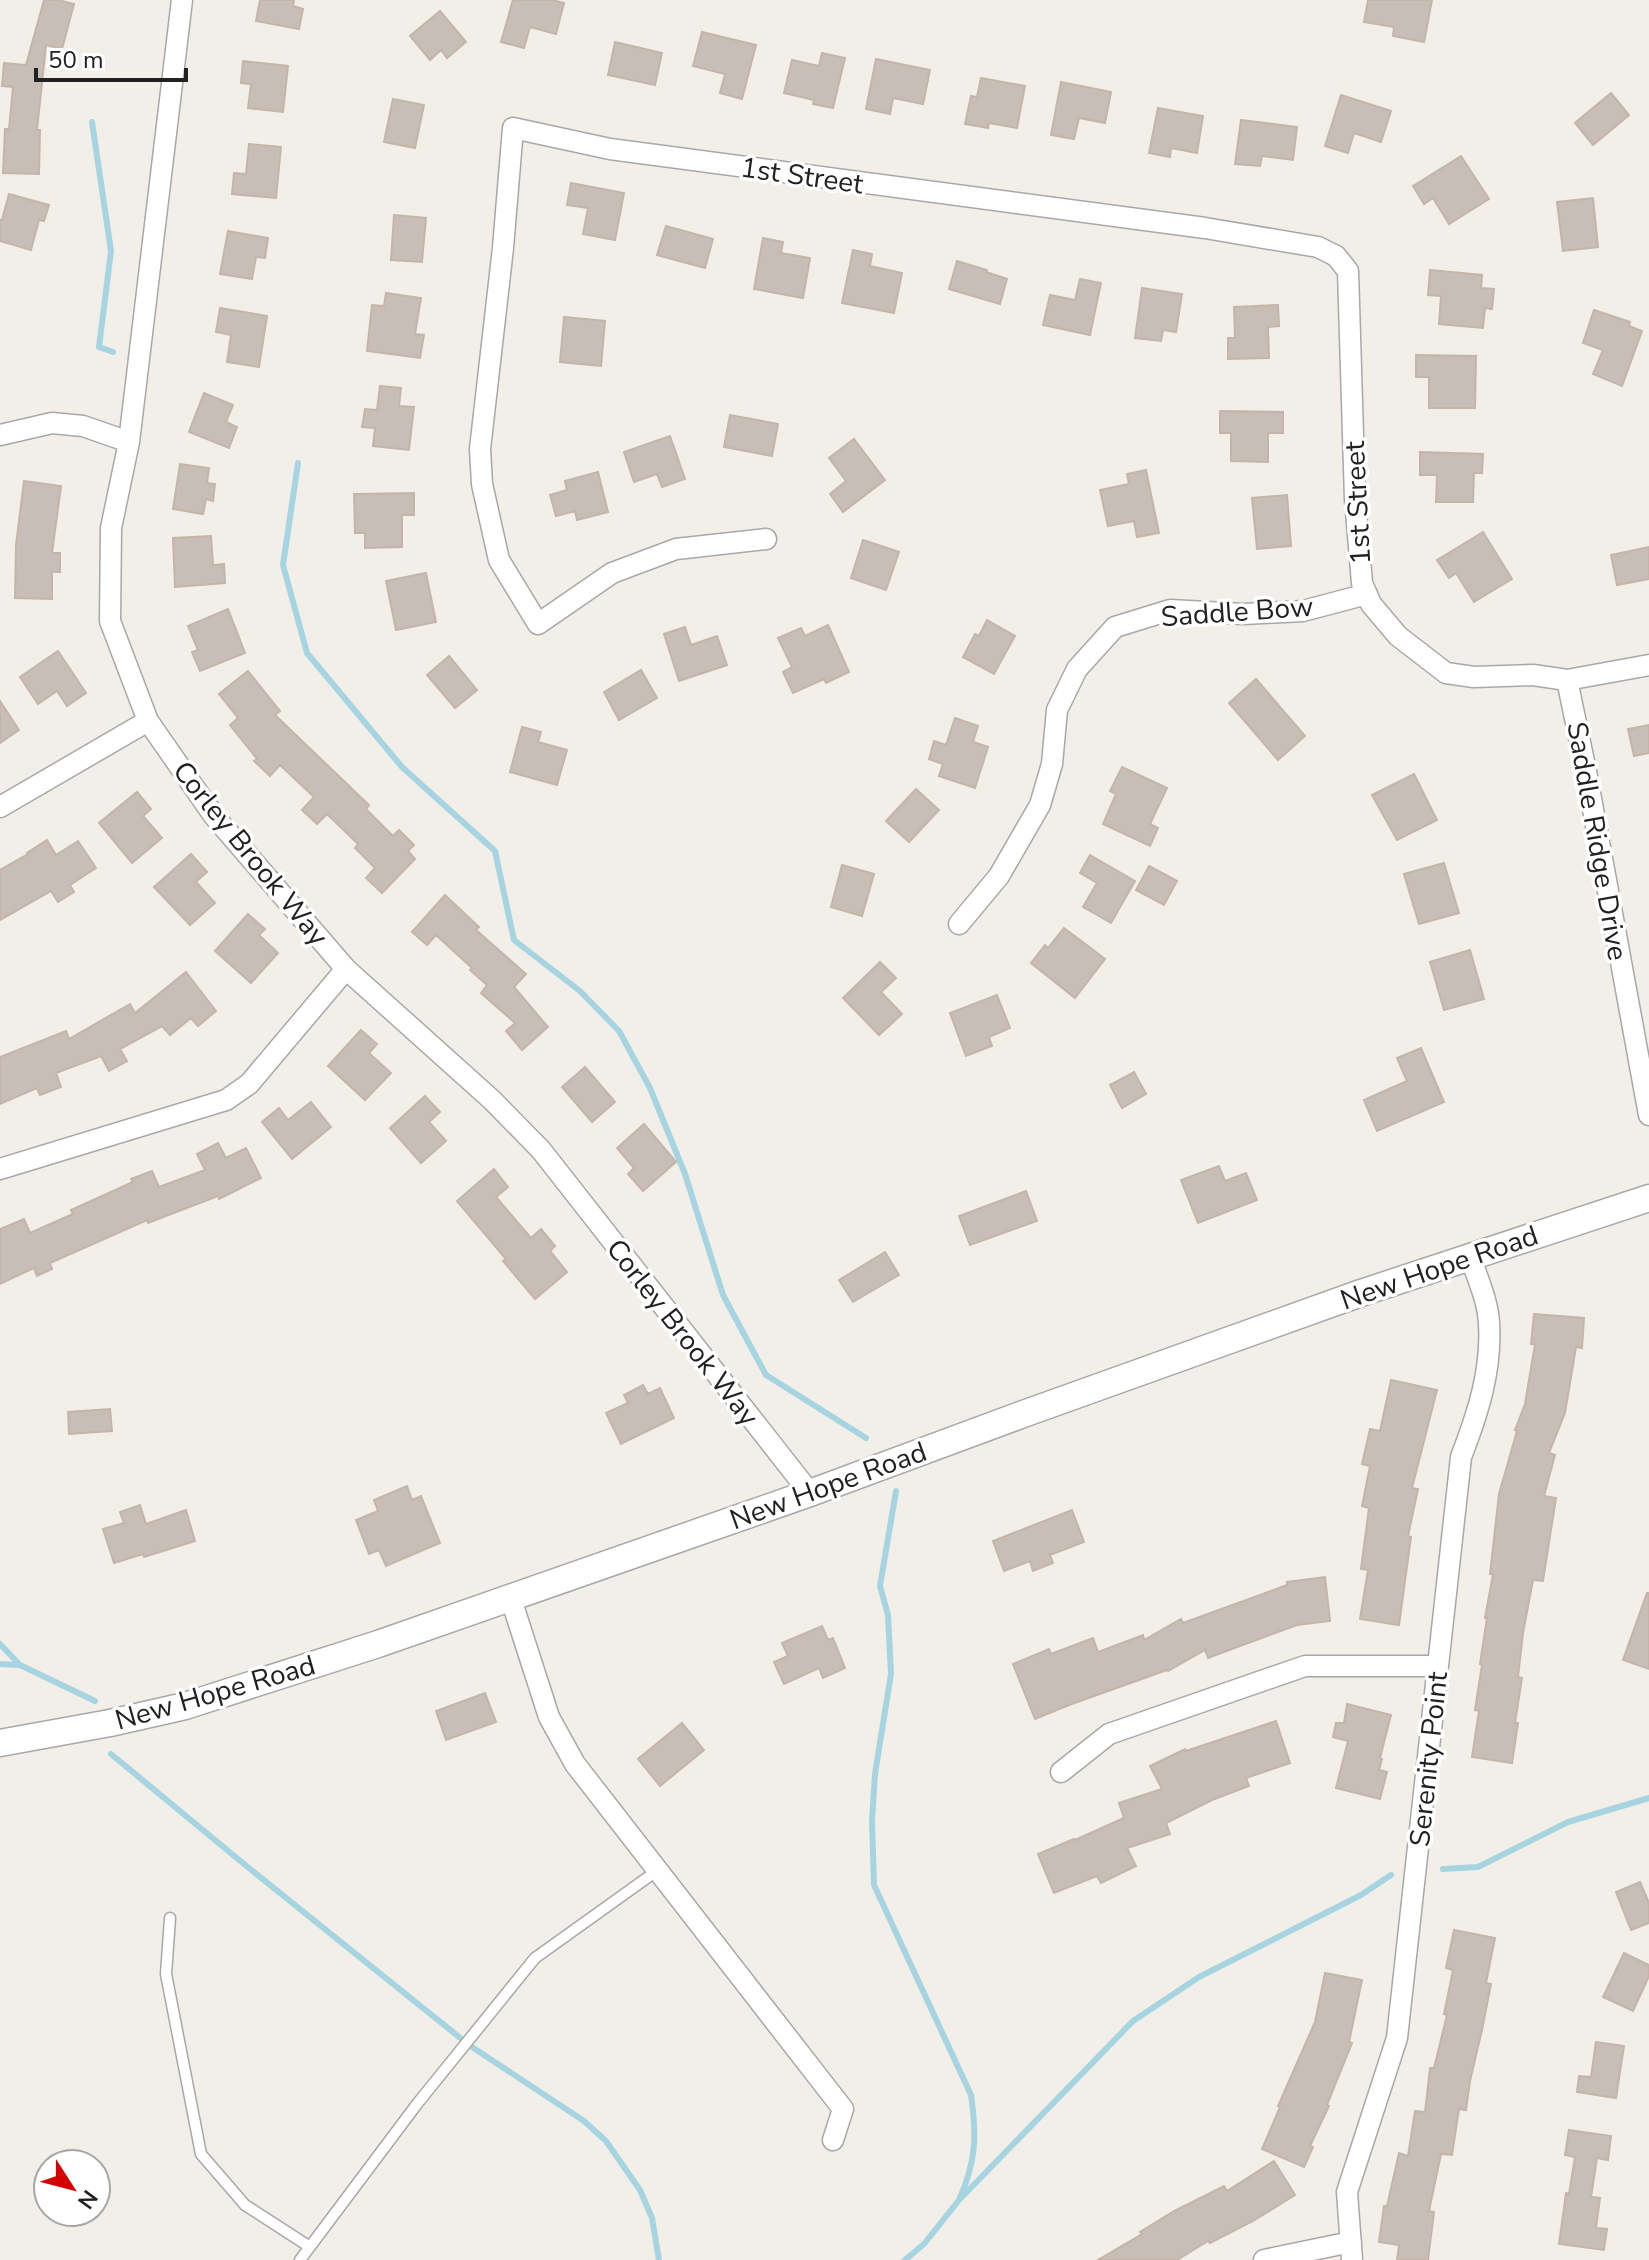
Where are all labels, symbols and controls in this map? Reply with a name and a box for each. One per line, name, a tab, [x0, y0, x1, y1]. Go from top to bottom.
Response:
scale bar	[36, 32, 186, 82]
text: 50 m	[48, 44, 104, 76]
street label: 1st Street	[738, 149, 866, 203]
street label: 1st Street	[1336, 440, 1380, 566]
street label: Saddle Bow	[1160, 588, 1315, 636]
street label: Saddle Ridge Drive	[1557, 719, 1637, 963]
street label: Corley Brook Way	[164, 753, 337, 954]
street label: New Hope Road	[1335, 1216, 1543, 1320]
street label: Corley Brook Way	[597, 1231, 768, 1434]
street label: New Hope Road	[725, 1433, 932, 1539]
street label: New Hope Road	[111, 1646, 320, 1740]
street label: Serenity Point	[1401, 1670, 1457, 1848]
north arrow	[32, 2148, 112, 2228]
text: N	[70, 2184, 104, 2215]

